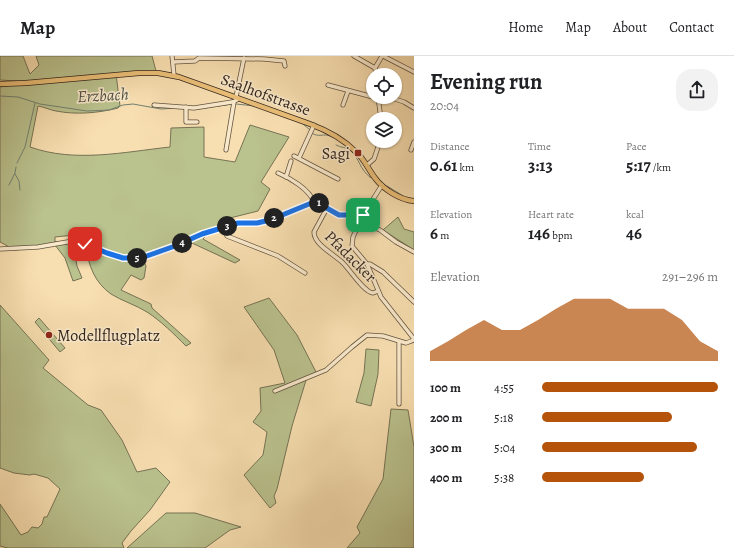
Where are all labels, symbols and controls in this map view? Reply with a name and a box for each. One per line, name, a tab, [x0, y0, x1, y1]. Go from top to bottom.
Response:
text: Map	[20, 15, 55, 41]
text: Home	[508, 18, 543, 37]
text: Map	[565, 18, 591, 37]
text: About	[613, 18, 647, 37]
text: Contact	[669, 18, 714, 37]
text: Evening run	[430, 67, 542, 97]
map controls	[366, 68, 402, 148]
button: locate	[366, 68, 402, 104]
street label: Saalhofstrasse	[218, 69, 314, 121]
button: share	[676, 69, 718, 111]
water label: Erzbach	[77, 83, 129, 108]
text: 20:04	[430, 97, 459, 114]
button: layers	[366, 112, 402, 148]
text: Distance	[430, 139, 469, 154]
text: Time	[528, 139, 551, 154]
text: Pace	[626, 139, 646, 154]
place label: Sagi	[322, 143, 350, 165]
marker: Sagi	[353, 148, 363, 158]
text: 0.61	[430, 154, 457, 177]
text: 3:13	[528, 154, 553, 177]
text: 5:17	[626, 154, 651, 177]
text: km	[457, 160, 474, 175]
text: /km	[651, 160, 671, 175]
pin: 1	[309, 193, 329, 213]
text: 1	[317, 195, 321, 210]
pin	[346, 198, 380, 232]
icon: arrive	[352, 204, 374, 226]
text: Elevation	[430, 207, 472, 222]
text: Heart rate	[528, 207, 574, 222]
text: kcal	[626, 207, 644, 222]
pin: 2	[264, 208, 284, 228]
text: 2	[271, 210, 277, 225]
pin: 3	[217, 216, 237, 236]
text: 3	[225, 218, 229, 233]
text: 6	[430, 222, 438, 245]
text: 146	[528, 222, 550, 245]
text: 46	[626, 222, 642, 245]
street label: Pfadacker	[319, 226, 381, 288]
pin	[68, 227, 102, 261]
text: m	[438, 228, 449, 243]
text: bpm	[550, 228, 573, 243]
icon: check	[74, 233, 96, 255]
pin: 4	[172, 233, 192, 253]
text: 4	[179, 235, 185, 250]
pin: 5	[127, 248, 147, 268]
text: 5	[135, 250, 139, 265]
text: Elevation	[430, 268, 480, 285]
text: 291–296 m	[662, 268, 718, 285]
place label: Modellflugplatz	[57, 325, 160, 347]
marker: Modellflugplatz	[44, 330, 54, 340]
text: 100 m	[430, 379, 461, 396]
text: 4:55	[494, 379, 514, 396]
text: 200 m	[430, 409, 463, 426]
text: 5:18	[494, 409, 513, 426]
text: 300 m	[430, 439, 462, 456]
text: 5:04	[494, 439, 516, 456]
text: 400 m	[430, 469, 462, 486]
text: 5:38	[494, 469, 514, 486]

